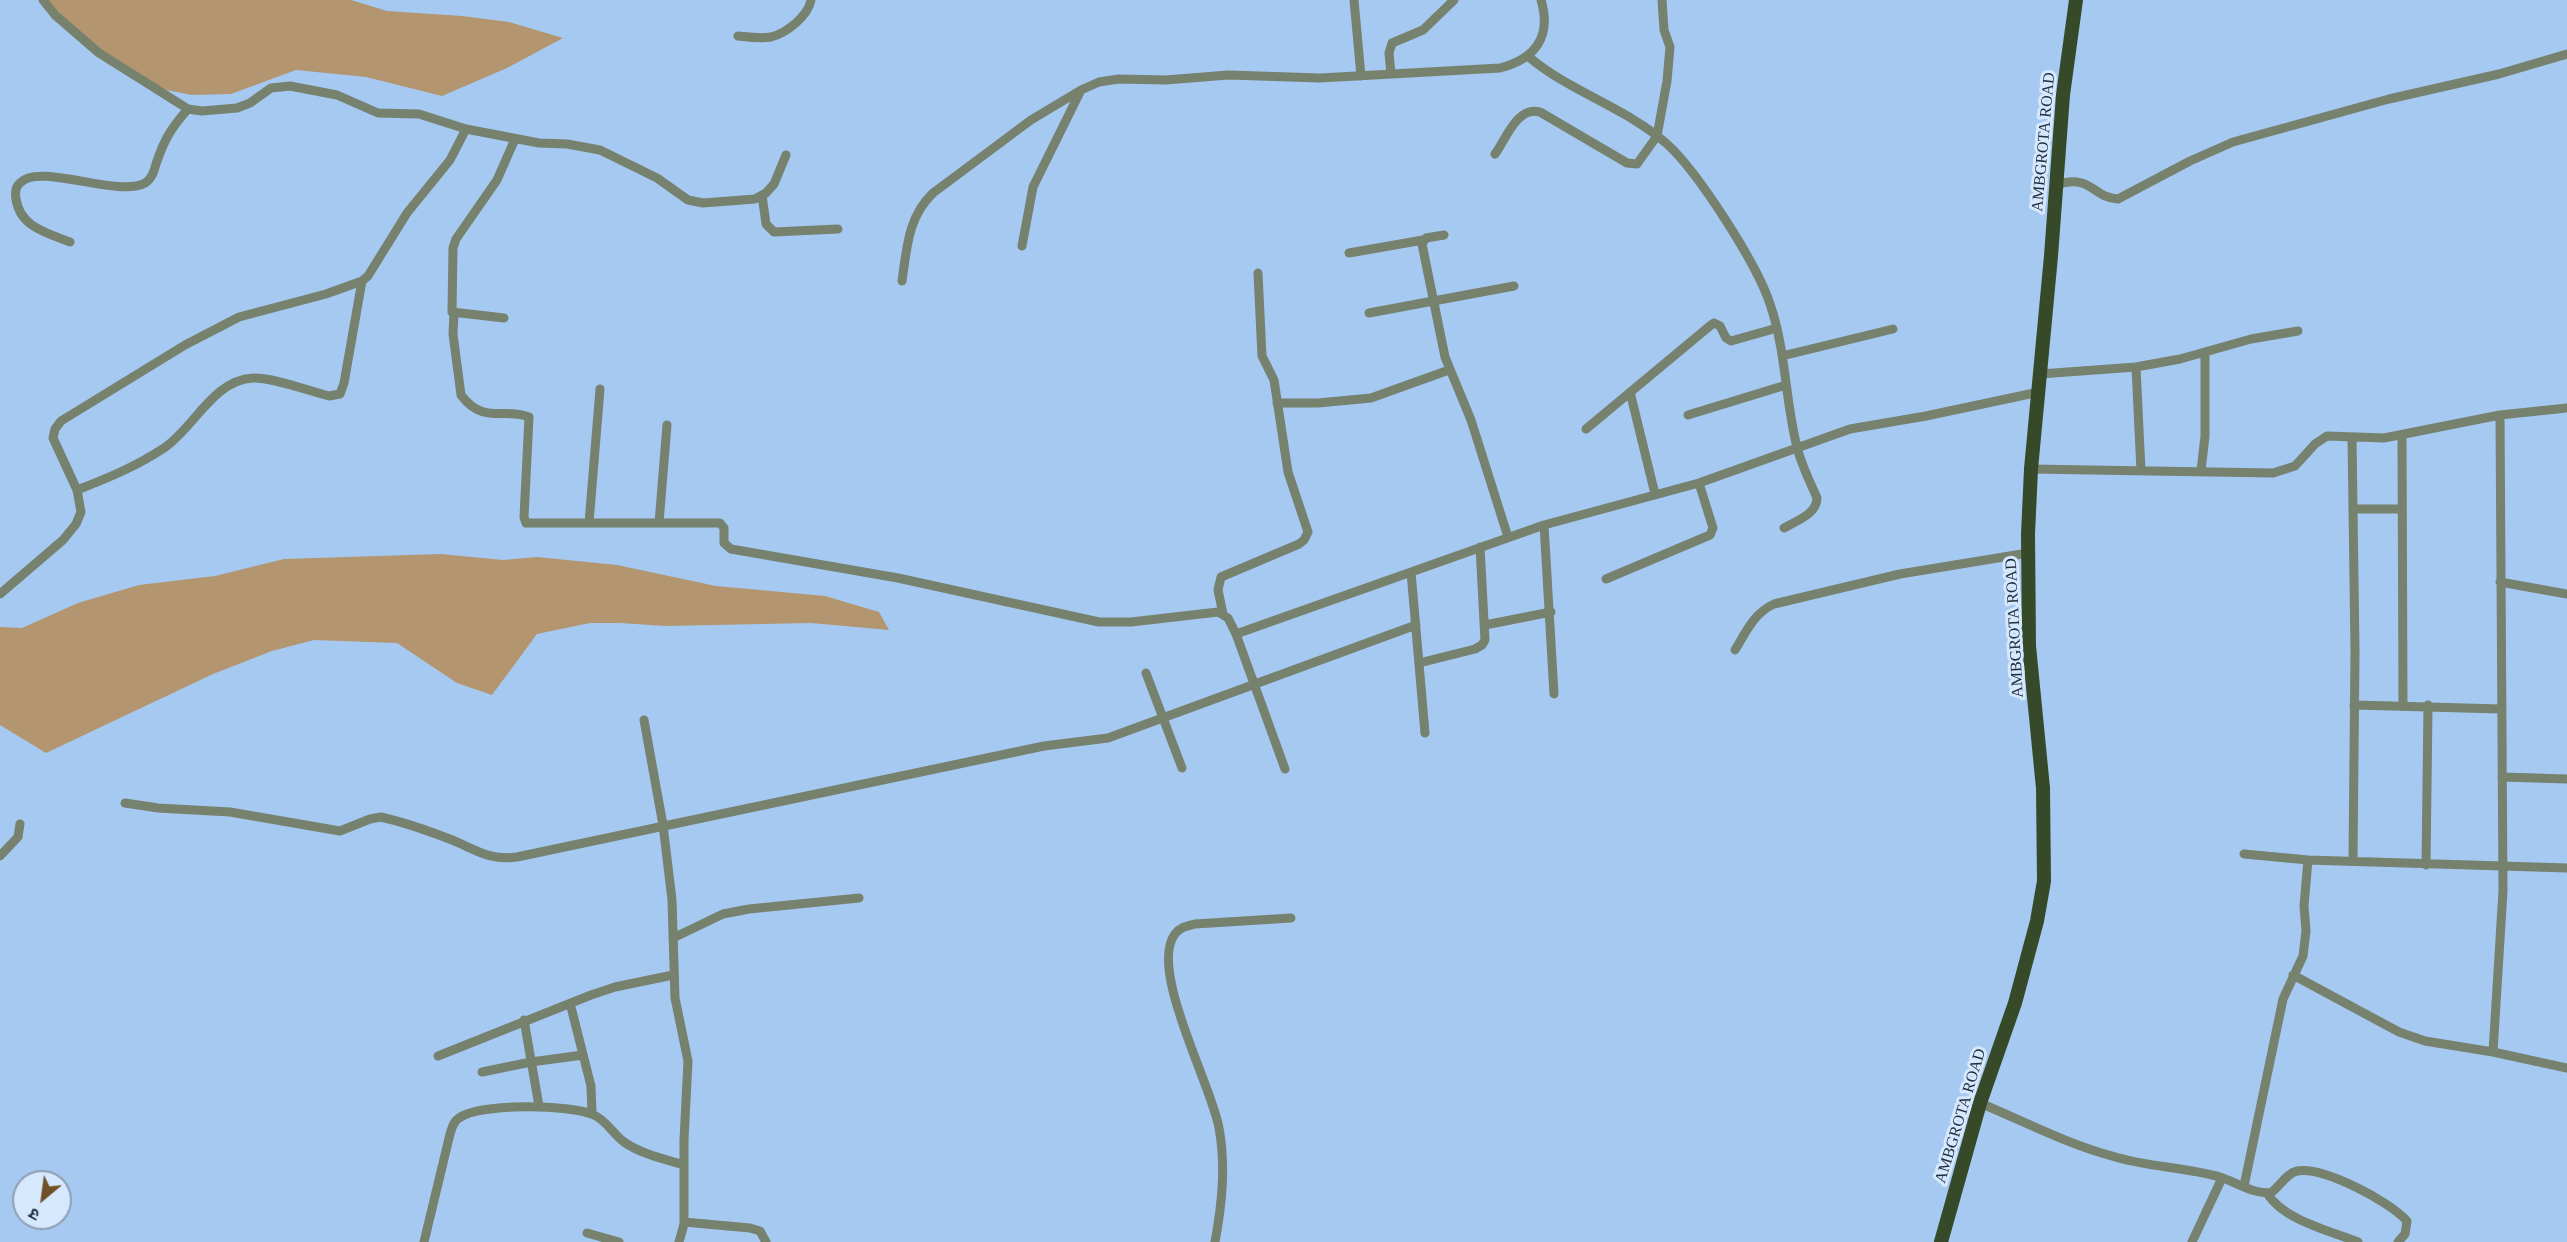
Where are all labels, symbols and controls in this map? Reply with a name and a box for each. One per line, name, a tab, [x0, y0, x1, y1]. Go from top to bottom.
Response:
street label: AMBGROTA ROAD	[2028, 72, 2060, 212]
street label: AMBGROTA ROAD	[2002, 558, 2028, 698]
street label: AMBGROTA ROAD	[1931, 1046, 1991, 1186]
north arrow	[12, 1170, 72, 1230]
text: उ	[26, 1205, 42, 1224]

